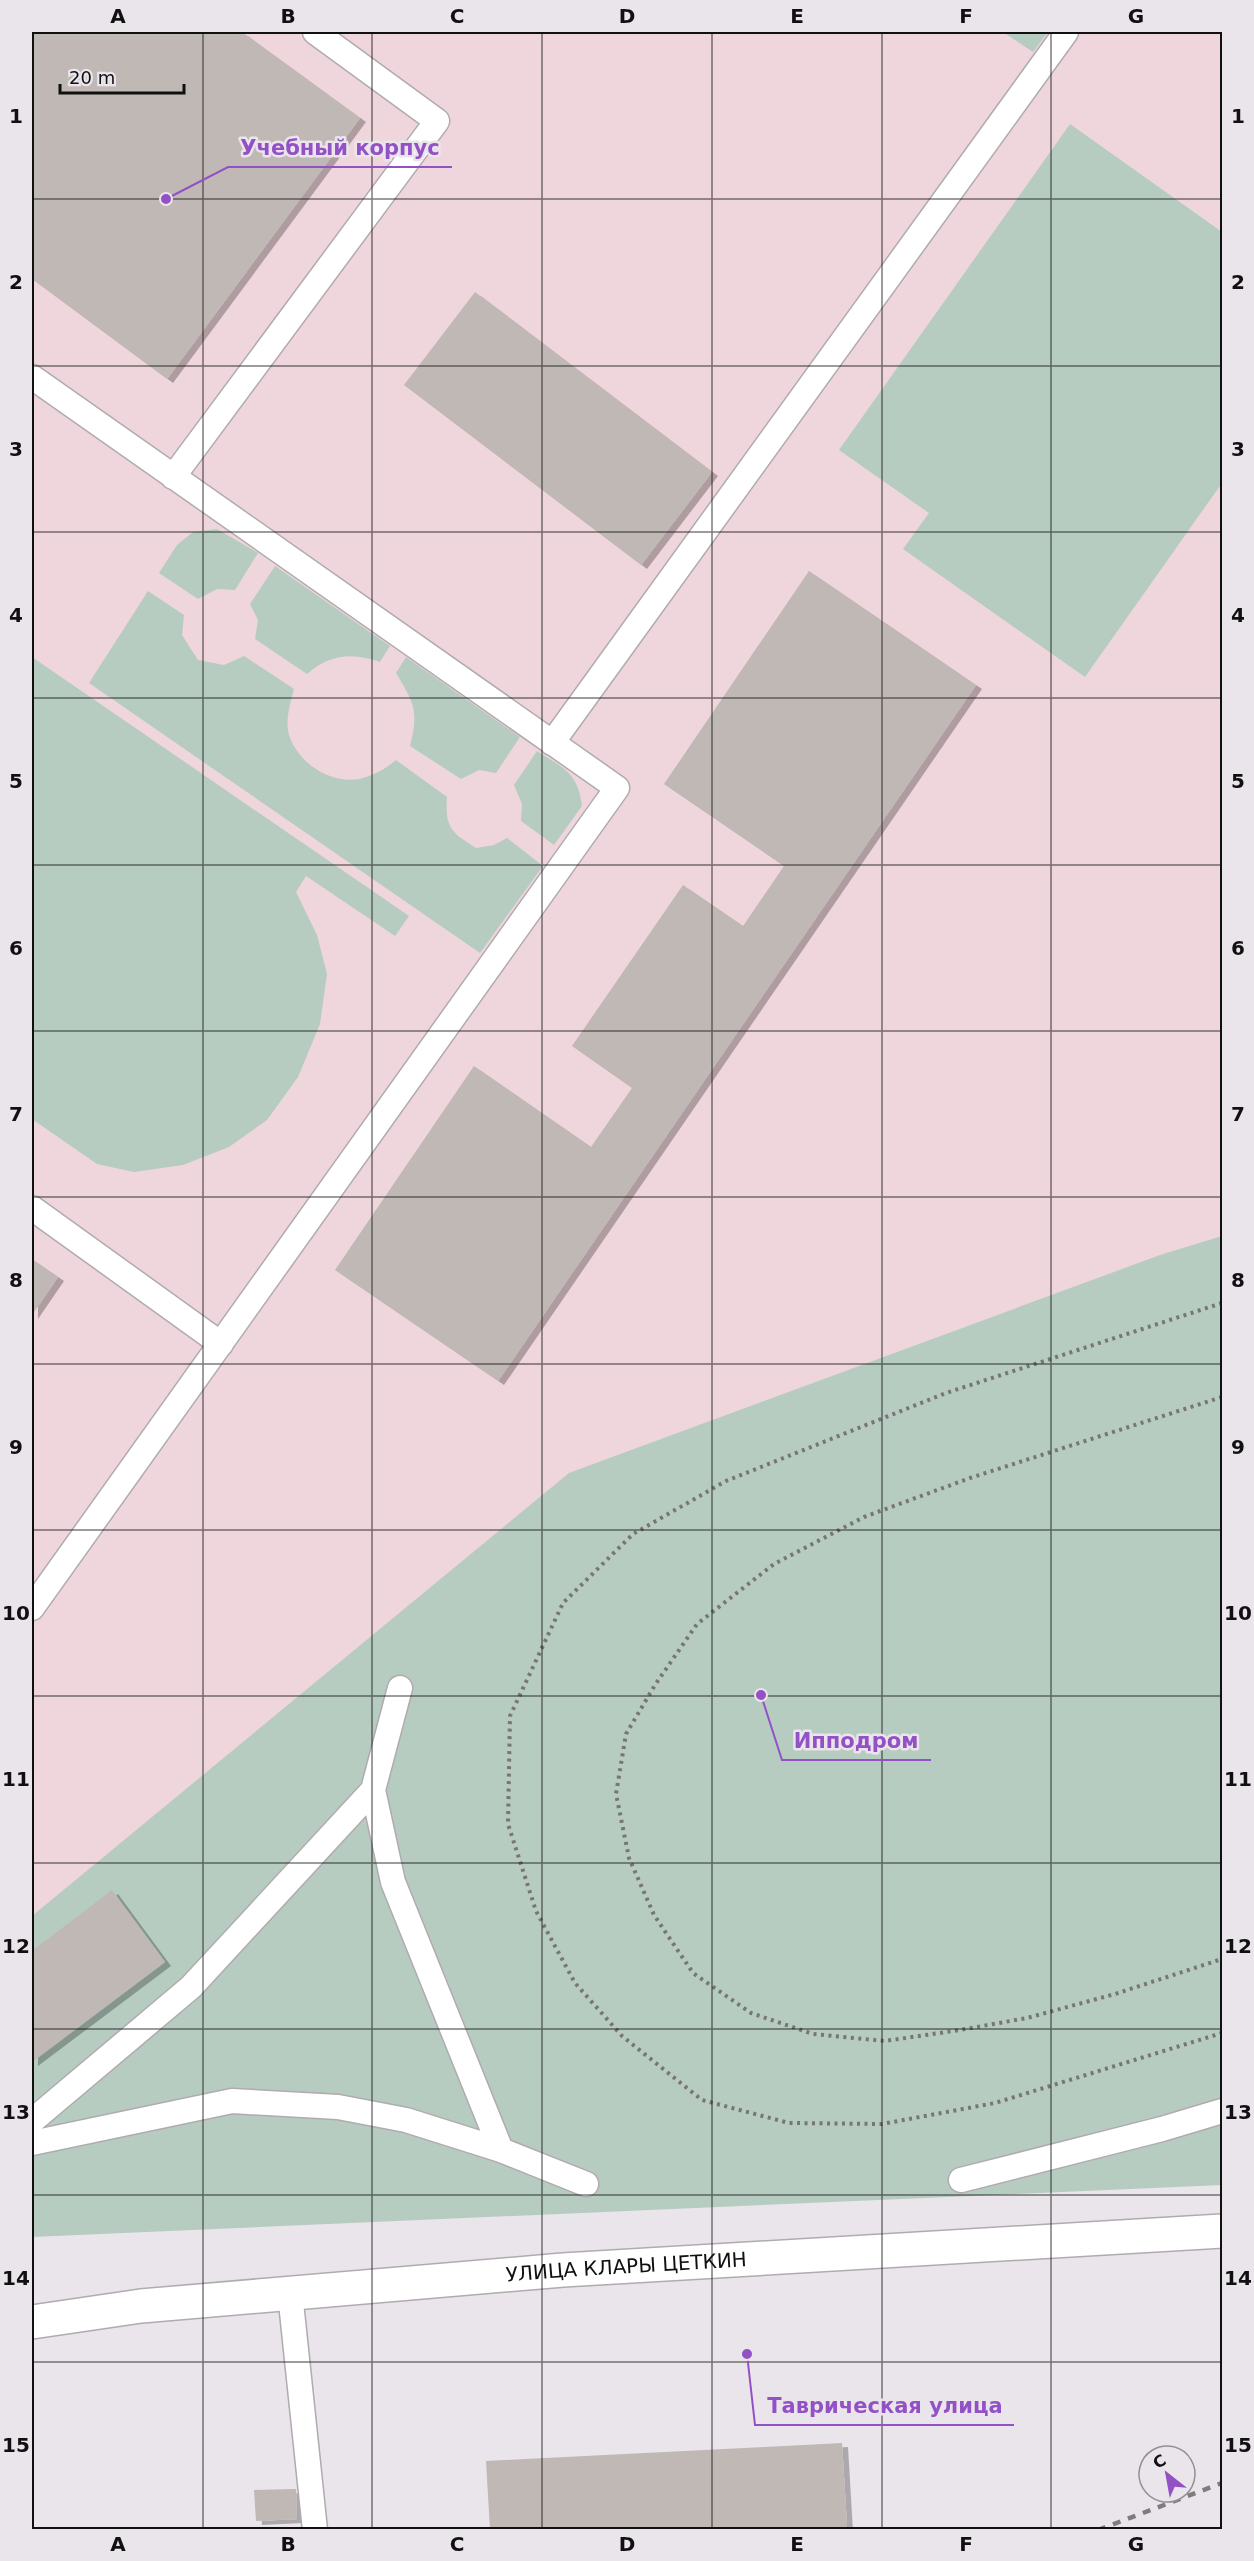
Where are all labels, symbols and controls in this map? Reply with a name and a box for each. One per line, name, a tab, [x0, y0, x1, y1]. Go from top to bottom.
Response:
text: A	[110, 4, 126, 28]
text: B	[280, 4, 296, 28]
text: C	[450, 4, 464, 28]
text: D	[619, 4, 635, 28]
text: E	[790, 4, 804, 28]
text: F	[959, 4, 973, 28]
text: G	[1128, 4, 1144, 28]
scale bar	[60, 57, 184, 95]
text: 20 m	[69, 67, 115, 88]
text: 1	[9, 104, 23, 128]
text: 1	[1231, 104, 1245, 128]
callout: Учебный корпус	[228, 128, 452, 167]
text: Учебный корпус	[240, 136, 440, 160]
text: 2	[9, 270, 23, 294]
text: 2	[1231, 270, 1245, 294]
text: 3	[9, 437, 23, 461]
text: 3	[1231, 437, 1245, 461]
text: 4	[9, 603, 23, 627]
text: 4	[1231, 603, 1245, 627]
text: 5	[9, 769, 23, 793]
text: 5	[1231, 769, 1245, 793]
text: 6	[9, 936, 23, 960]
text: 6	[1231, 936, 1245, 960]
text: 7	[9, 1102, 23, 1126]
text: 7	[1231, 1102, 1245, 1126]
text: 8	[9, 1268, 23, 1292]
text: 8	[1231, 1268, 1245, 1292]
text: 9	[9, 1435, 23, 1459]
text: 9	[1231, 1435, 1245, 1459]
text: 10	[2, 1601, 30, 1625]
text: 10	[1224, 1601, 1252, 1625]
callout: Ипподром	[782, 1721, 931, 1760]
text: Ипподром	[794, 1729, 918, 1753]
text: 11	[2, 1767, 30, 1791]
text: 11	[1224, 1767, 1252, 1791]
text: 12	[2, 1934, 30, 1958]
text: 12	[1224, 1934, 1252, 1958]
text: 13	[2, 2100, 30, 2124]
text: 13	[1224, 2100, 1252, 2124]
street label: УЛИЦА КЛАРЫ ЦЕТКИН	[505, 2247, 747, 2287]
text: 14	[2, 2266, 30, 2290]
text: 14	[1224, 2266, 1252, 2290]
callout: Таврическая улица	[755, 2386, 1014, 2425]
text: Таврическая улица	[767, 2394, 1003, 2418]
text: 15	[2, 2433, 30, 2457]
text: 15	[1224, 2433, 1252, 2457]
north arrow	[1137, 2444, 1197, 2504]
text: С	[1150, 2450, 1169, 2473]
text: A	[110, 2532, 126, 2556]
text: B	[280, 2532, 296, 2556]
text: C	[450, 2532, 464, 2556]
text: D	[619, 2532, 635, 2556]
text: E	[790, 2532, 804, 2556]
text: F	[959, 2532, 973, 2556]
text: G	[1128, 2532, 1144, 2556]

